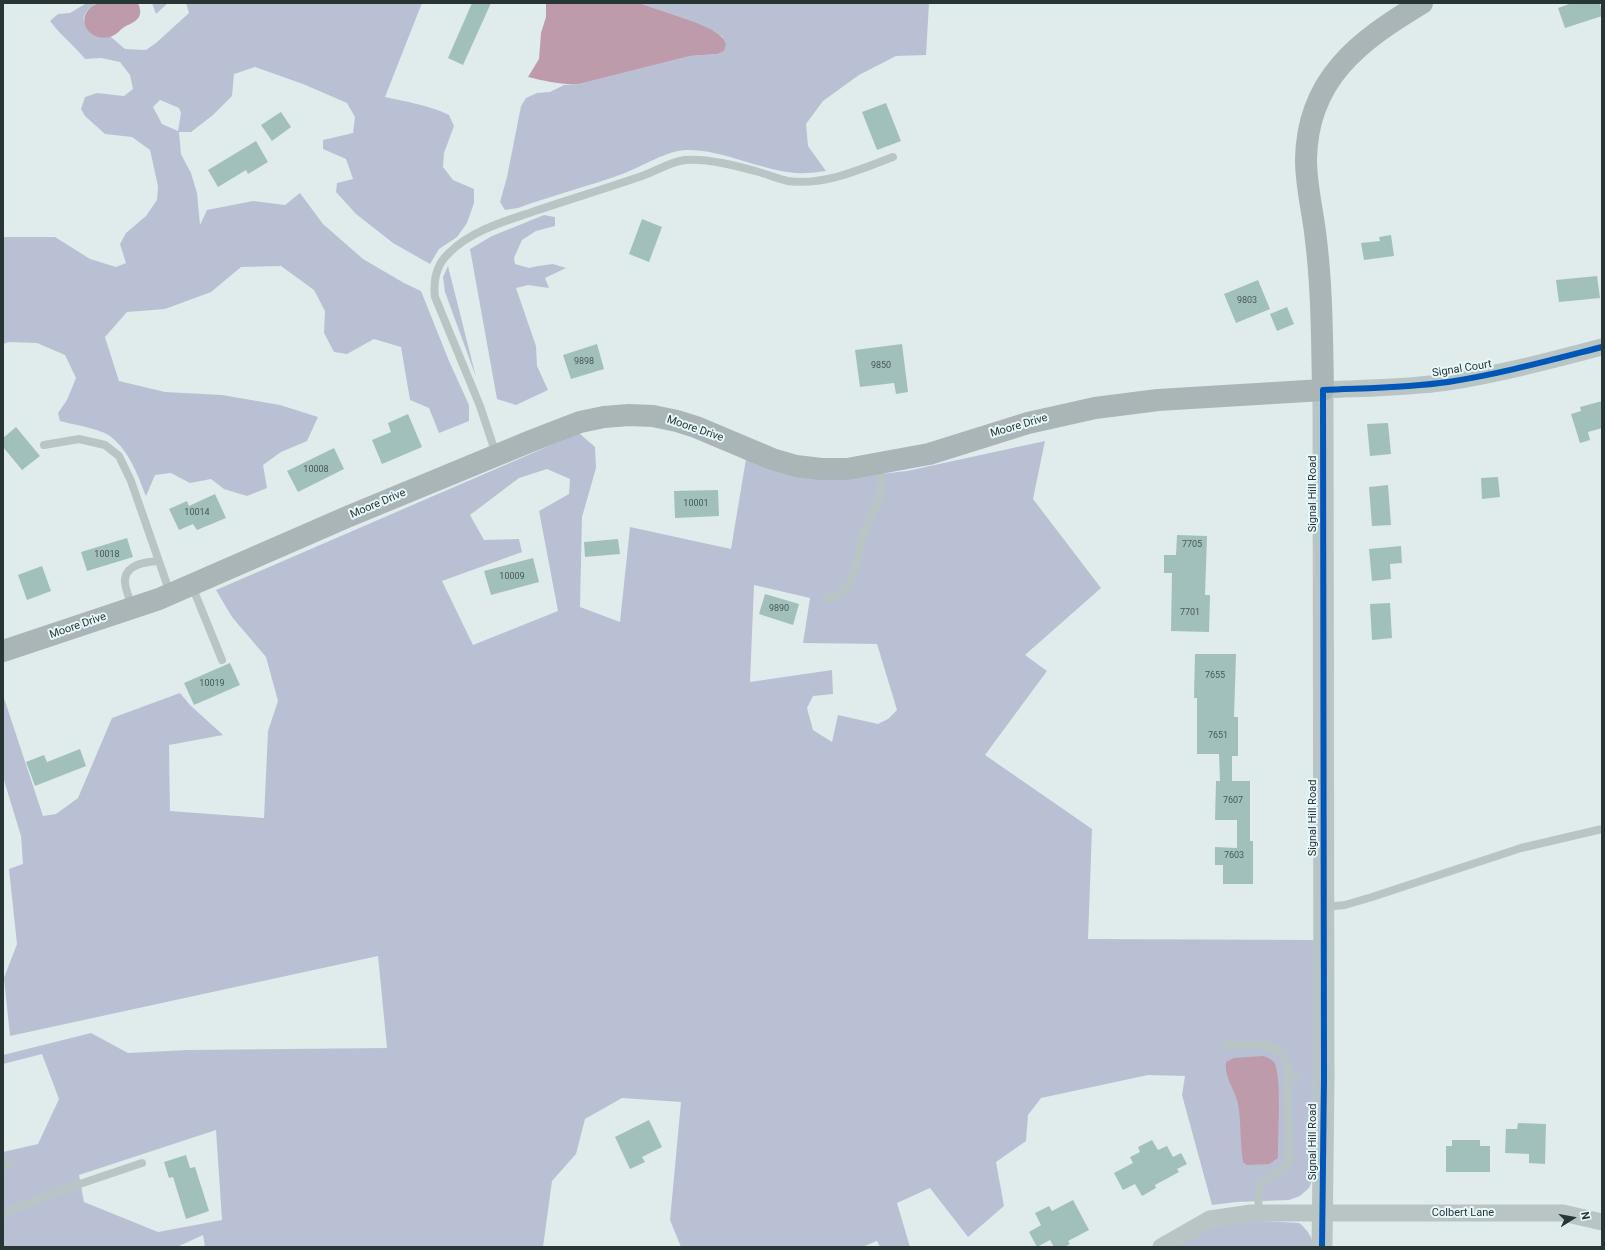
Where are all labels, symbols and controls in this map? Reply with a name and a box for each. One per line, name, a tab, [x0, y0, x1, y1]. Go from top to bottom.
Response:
house number: 9803	[1237, 296, 1257, 306]
house number: 9898	[574, 357, 594, 367]
street label: Signal Court	[1431, 358, 1493, 380]
house number: 9850	[871, 361, 891, 371]
street label: Moore Drive	[989, 412, 1049, 440]
street label: Moore Drive	[665, 413, 725, 445]
street label: Signal Hill Road	[1306, 456, 1320, 532]
house number: 10008	[303, 465, 329, 475]
street label: Moore Drive	[348, 486, 408, 522]
house number: 10001	[683, 499, 709, 509]
house number: 10014	[184, 508, 210, 518]
house number: 7705	[1182, 540, 1202, 550]
house number: 10018	[94, 550, 120, 560]
house number: 10009	[499, 572, 525, 582]
house number: 9890	[769, 604, 789, 614]
house number: 7701	[1180, 608, 1200, 618]
street label: Moore Drive	[48, 610, 108, 642]
house number: 7655	[1205, 671, 1225, 681]
house number: 10019	[199, 679, 225, 689]
house number: 7651	[1208, 731, 1228, 741]
street label: Signal Hill Road	[1306, 780, 1320, 856]
house number: 7607	[1223, 796, 1243, 806]
house number: 7603	[1224, 851, 1244, 861]
street label: Signal Hill Road	[1306, 1104, 1320, 1180]
north arrow	[1553, 1198, 1593, 1238]
street label: Colbert Lane	[1432, 1206, 1494, 1220]
text: N	[1578, 1211, 1592, 1221]

